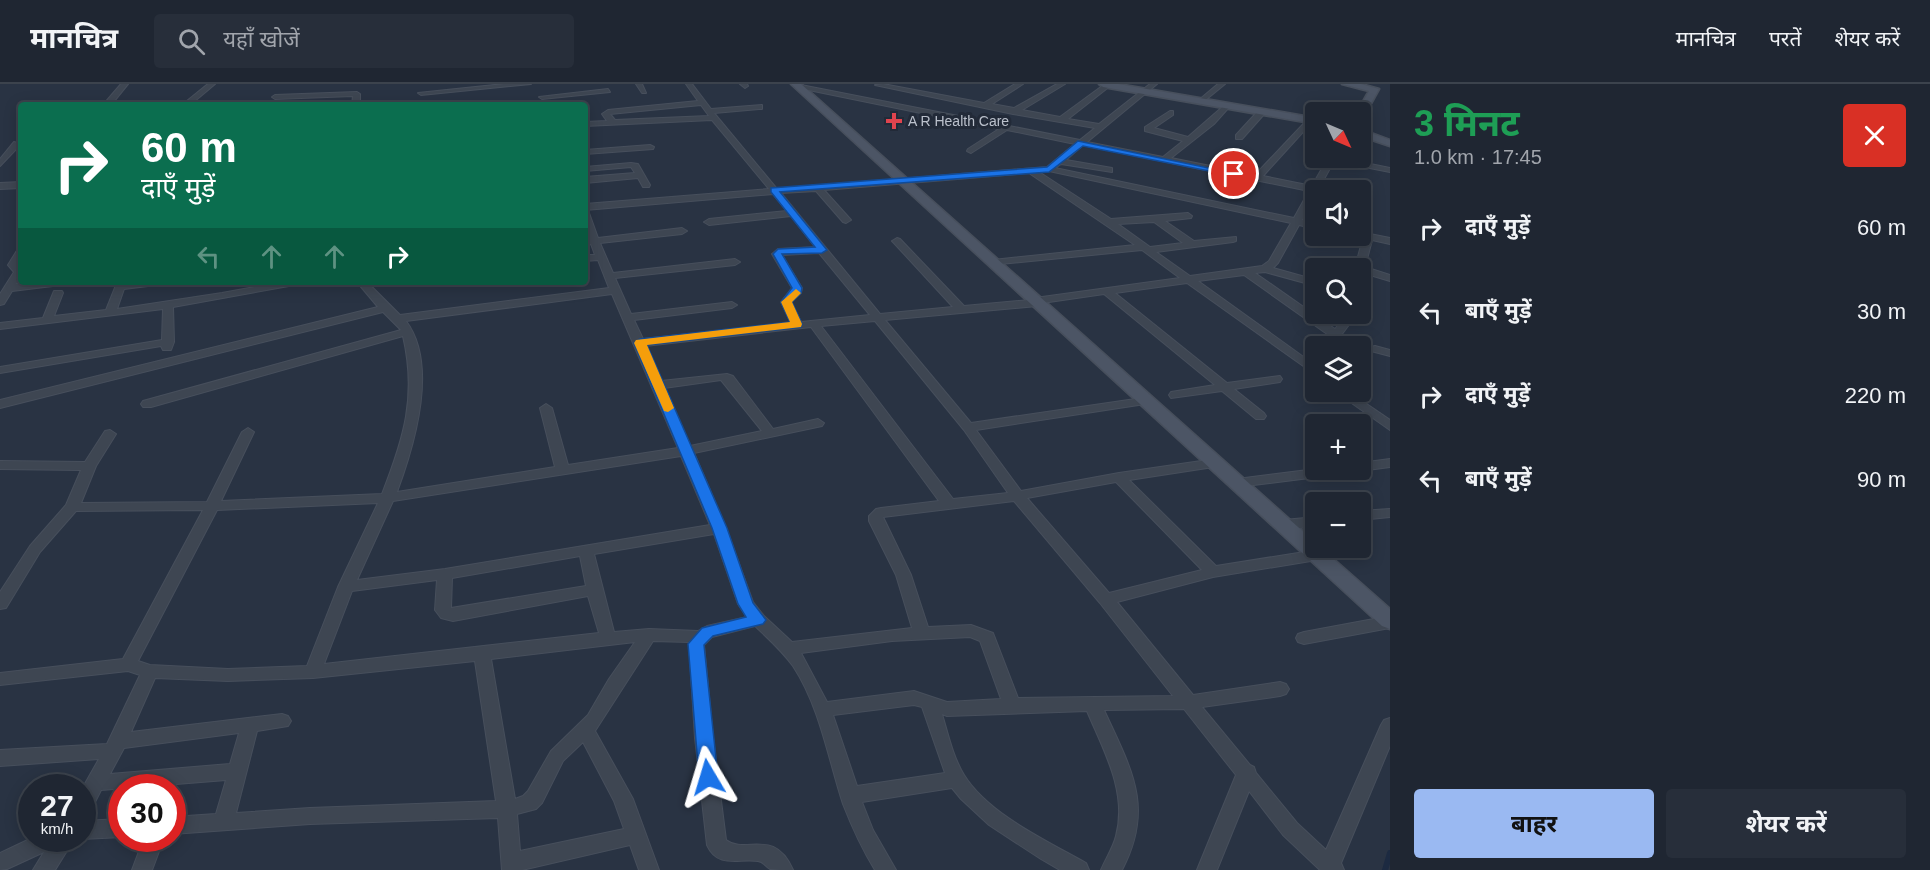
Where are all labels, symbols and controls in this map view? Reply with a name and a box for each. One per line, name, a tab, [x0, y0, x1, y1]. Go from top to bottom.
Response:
search box	[154, 14, 574, 68]
text: मानचित्र	[30, 23, 118, 54]
icon: search	[175, 25, 208, 58]
text: यहाँ खोजें	[223, 27, 300, 52]
text: मानचित्र	[1676, 27, 1736, 50]
text: परतें	[1769, 27, 1801, 50]
text: शेयर करें	[1834, 27, 1900, 50]
north arrow	[1305, 102, 1371, 168]
map controls	[1305, 102, 1371, 558]
text: 3 मिनट	[1414, 103, 1520, 144]
button: close	[1843, 104, 1906, 167]
marker: A R Health Care	[885, 112, 903, 130]
place label: A R Health Care	[908, 113, 1009, 129]
text: 60 m	[141, 124, 237, 171]
icon: right	[42, 126, 120, 204]
text: 1.0 km · 17:45	[1414, 146, 1542, 168]
pin	[1208, 148, 1259, 199]
icon: arrive	[1217, 157, 1250, 190]
text: दाएँ मुड़ें	[141, 173, 215, 203]
button: sound	[1305, 180, 1371, 246]
icon: right	[1414, 212, 1447, 245]
text: दाएँ मुड़ें	[1465, 214, 1530, 239]
text: 60 m	[1857, 215, 1906, 240]
icon: left	[192, 240, 225, 273]
icon: ahead	[255, 240, 288, 273]
icon: ahead	[318, 240, 351, 273]
icon: right	[381, 240, 414, 273]
button: search	[1305, 258, 1371, 324]
icon: left	[1414, 296, 1447, 329]
text: बाएँ मुड़ें	[1465, 298, 1531, 323]
text: 30 m	[1857, 299, 1906, 324]
button: layers	[1305, 336, 1371, 402]
icon: right	[1414, 380, 1447, 413]
text: दाएँ मुड़ें	[1465, 382, 1530, 407]
text: 220 m	[1845, 383, 1906, 408]
button: +	[1305, 414, 1371, 480]
icon: left	[1414, 464, 1447, 497]
text: बाएँ मुड़ें	[1465, 466, 1531, 491]
text: 90 m	[1857, 467, 1906, 492]
button: −	[1305, 492, 1371, 558]
position arrow	[676, 745, 740, 809]
speed limit sign: 30	[108, 774, 186, 852]
text: 27	[40, 789, 74, 822]
button: बाहर	[1414, 789, 1654, 858]
button: शेयर करें	[1666, 789, 1906, 858]
text: km/h	[41, 820, 73, 837]

